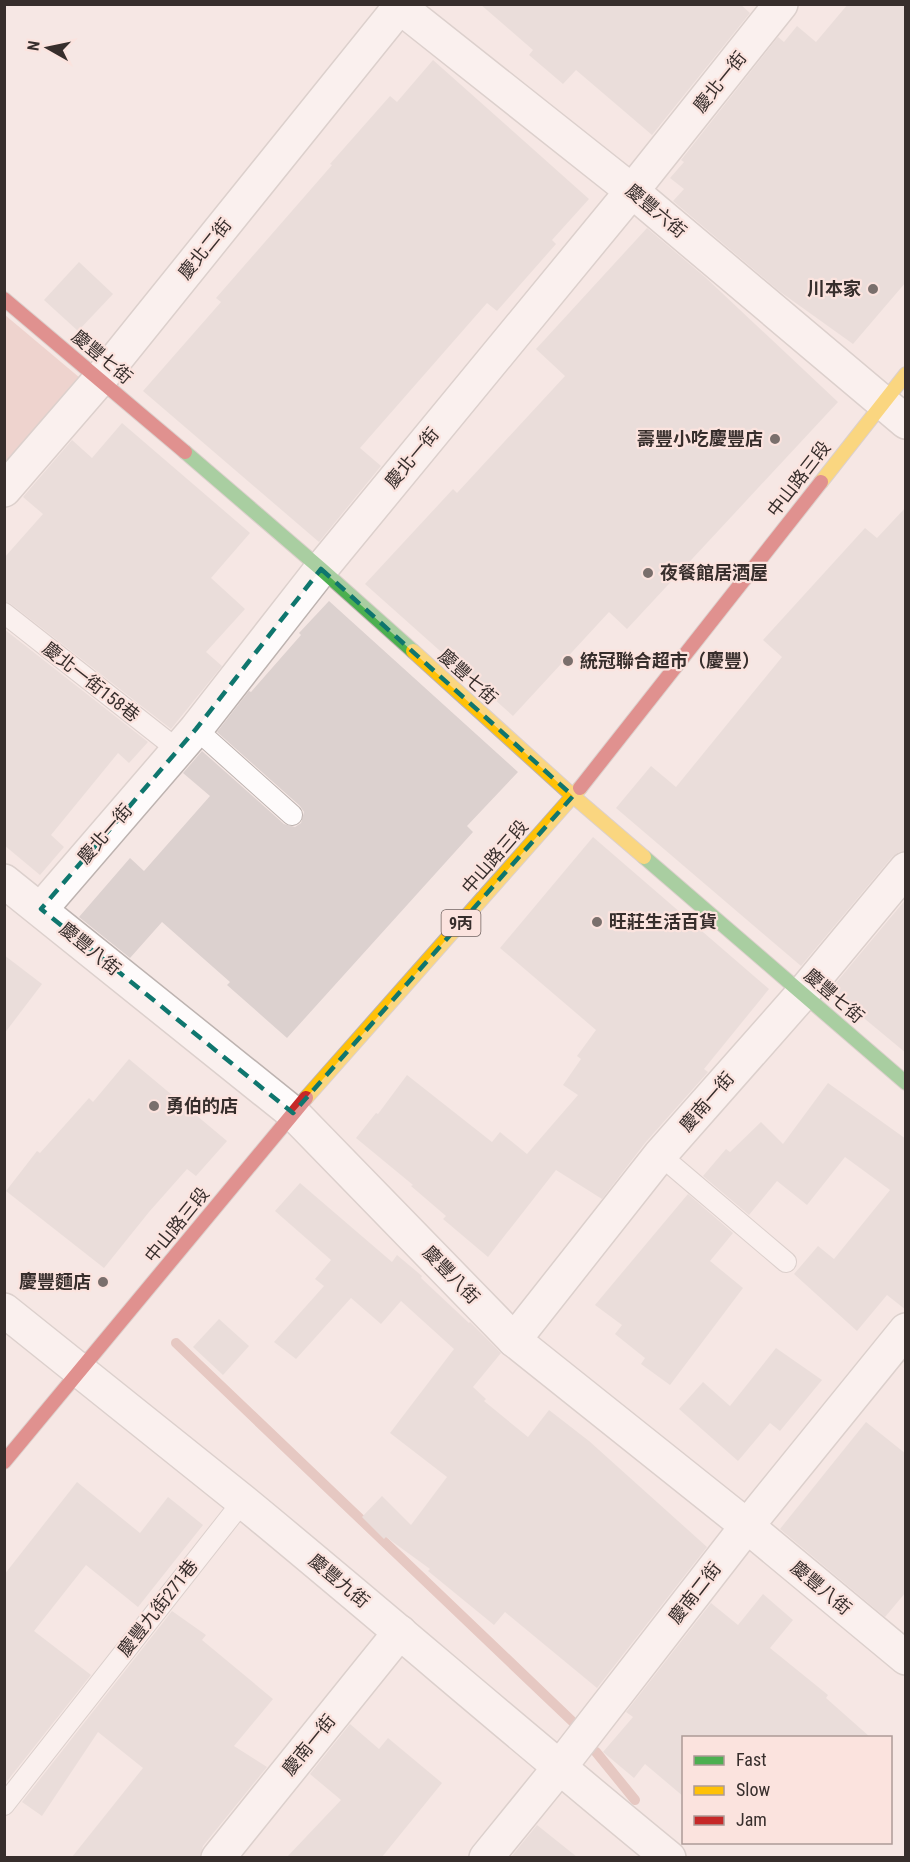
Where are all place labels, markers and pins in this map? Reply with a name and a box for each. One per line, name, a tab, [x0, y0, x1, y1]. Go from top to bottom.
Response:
place label: 川本家	[807, 278, 861, 299]
marker: 川本家	[866, 282, 880, 296]
place label: 壽豐小吃慶豐店	[637, 428, 763, 449]
marker: 壽豐小吃慶豐店	[768, 432, 782, 446]
place label: 夜餐館居酒屋	[660, 562, 768, 583]
marker: 夜餐館居酒屋	[641, 566, 655, 580]
place label: 統冠聯合超市（慶豐）	[580, 650, 760, 671]
marker: 統冠聯合超市（慶豐）	[561, 654, 575, 668]
place label: 旺莊生活百貨	[609, 911, 717, 932]
marker: 旺莊生活百貨	[590, 915, 604, 929]
place label: 勇伯的店	[166, 1095, 238, 1116]
marker: 勇伯的店	[147, 1099, 161, 1113]
place label: 慶豐麵店	[19, 1271, 91, 1292]
marker: 慶豐麵店	[96, 1275, 110, 1289]

